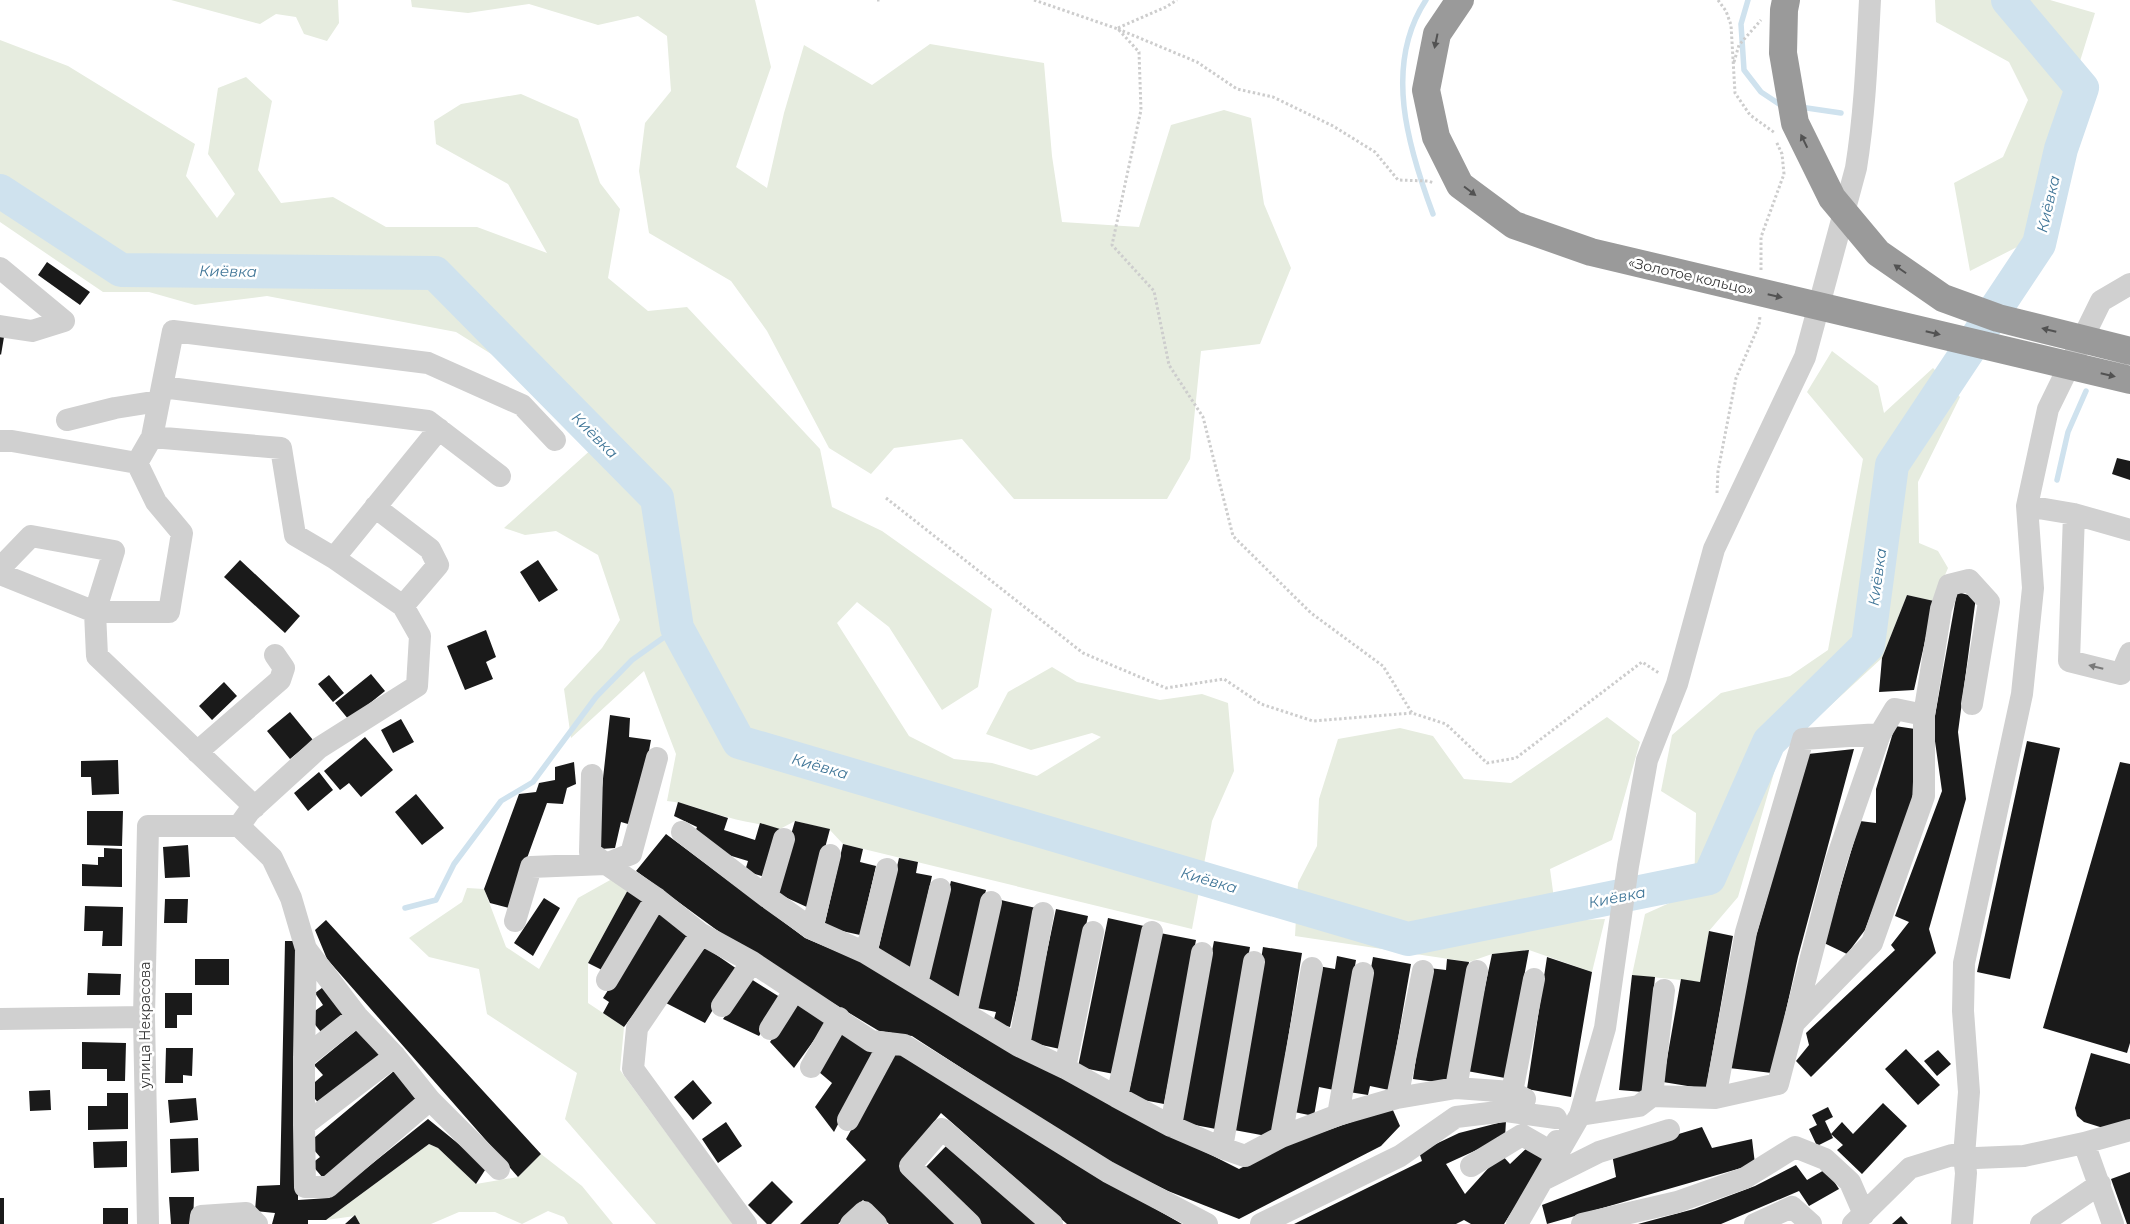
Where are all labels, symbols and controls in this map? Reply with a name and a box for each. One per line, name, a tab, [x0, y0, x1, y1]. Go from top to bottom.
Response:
one-way arrow	[1431, 34, 1439, 50]
one-way arrow	[1800, 134, 1808, 148]
water label: Киёвка	[2032, 174, 2064, 234]
one-way arrow	[1463, 186, 1476, 197]
street label: «Золотое кольцо»	[1627, 253, 1755, 299]
water label: Киёвка	[199, 261, 257, 281]
one-way arrow	[1894, 264, 1907, 274]
one-way arrow	[1767, 292, 1783, 300]
one-way arrow	[2041, 326, 2056, 334]
one-way arrow	[1926, 329, 1941, 337]
one-way arrow	[2101, 371, 2116, 379]
water label: Киёвка	[568, 408, 622, 462]
water label: Киёвка	[1864, 547, 1890, 607]
one-way arrow	[2088, 663, 2103, 671]
water label: Киёвка	[790, 749, 850, 783]
water label: Киёвка	[1179, 863, 1239, 897]
water label: Киёвка	[1587, 882, 1647, 912]
street label: улица Некрасова	[136, 962, 154, 1089]

